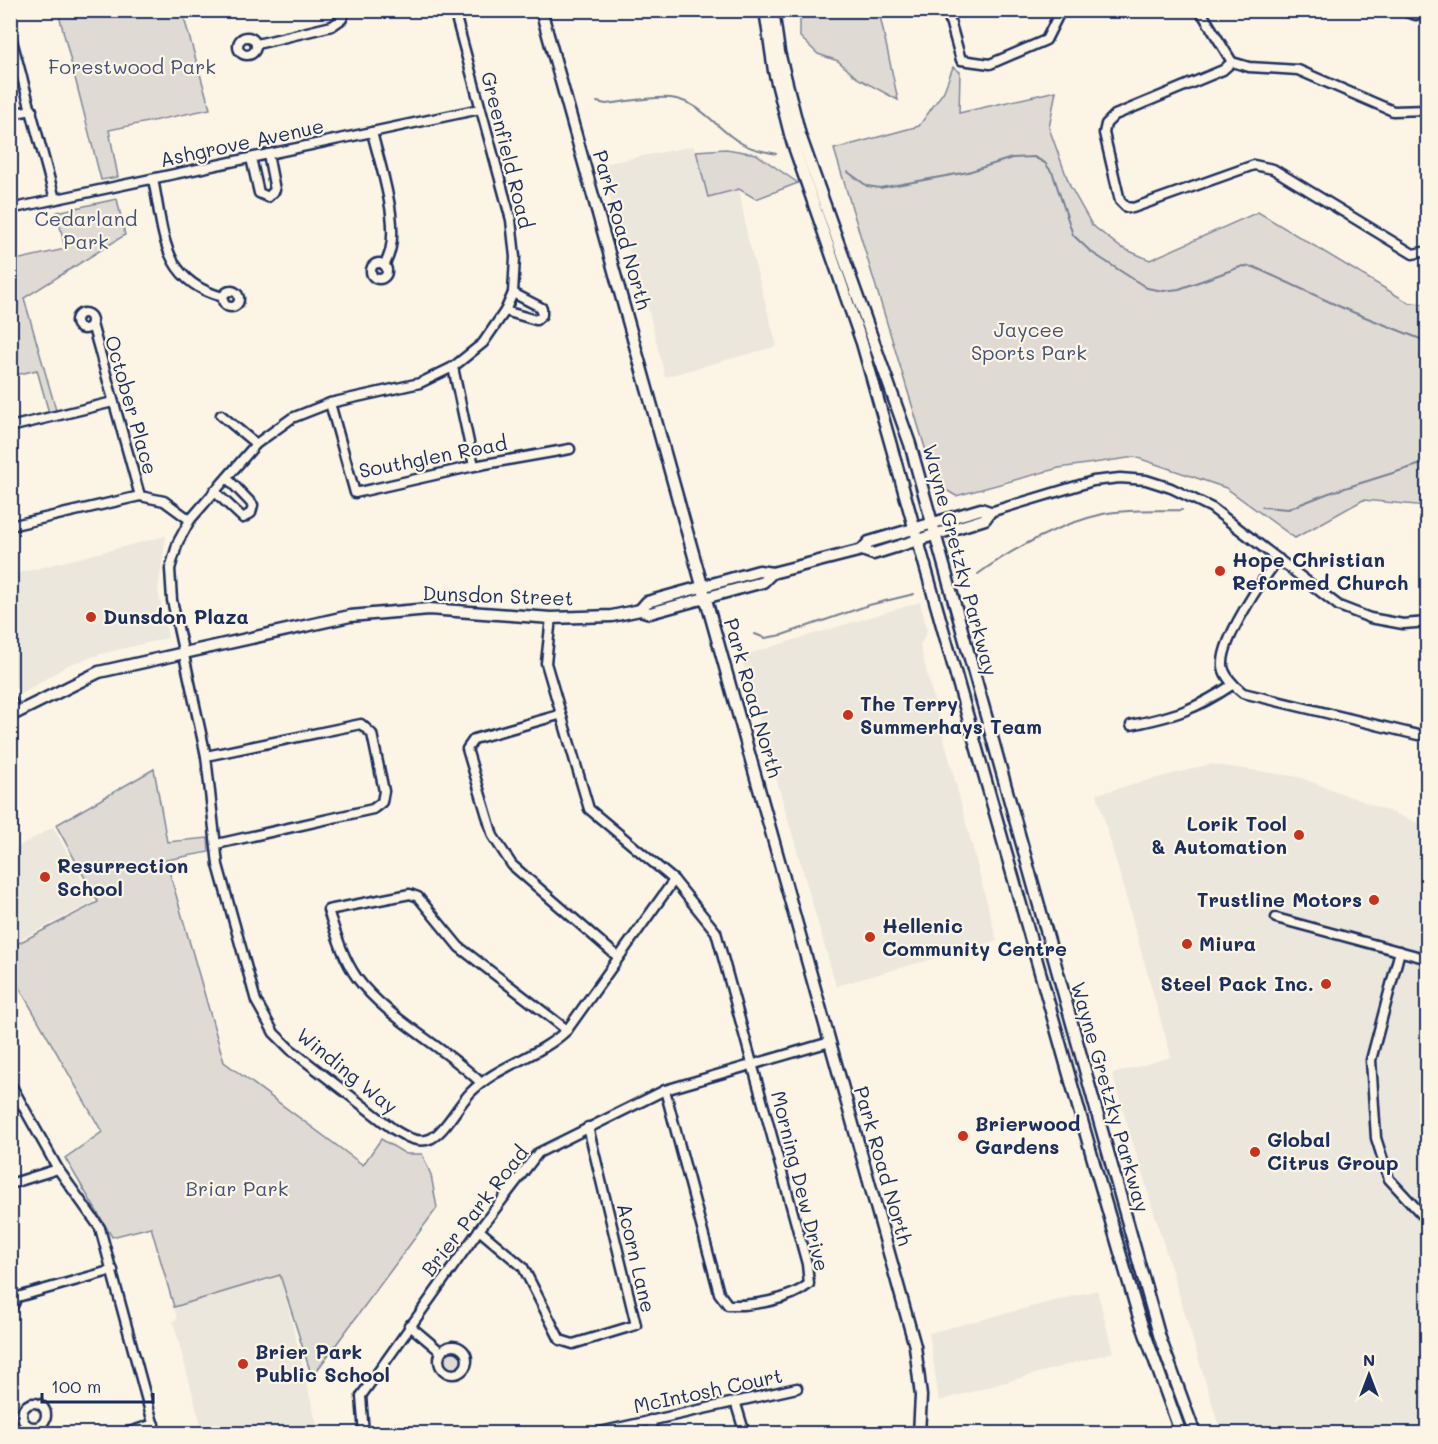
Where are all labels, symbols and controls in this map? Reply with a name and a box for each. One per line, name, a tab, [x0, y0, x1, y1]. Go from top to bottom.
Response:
park label: Forestwood Park	[48, 53, 216, 79]
street label: Greenfield Road	[476, 69, 540, 231]
street label: Ashgrove Avenue	[157, 112, 326, 172]
street label: Park Road North	[588, 147, 658, 312]
park label: Cedarland Park	[34, 205, 138, 254]
park label: Jaycee Sports Park	[971, 316, 1087, 365]
street label: October Place	[100, 332, 164, 477]
street label: Southglen Road	[356, 429, 509, 483]
street label: Wayne Gretzky Parkway	[918, 441, 1004, 678]
place label: Hope Christian Reformed Church	[1232, 546, 1408, 595]
marker: Hope Christian Reformed Church	[1213, 564, 1227, 578]
street label: Dunsdon Street	[422, 579, 574, 611]
place label: Dunsdon Plaza	[103, 603, 249, 629]
marker: Dunsdon Plaza	[84, 610, 98, 624]
street label: Park Road North	[719, 615, 789, 780]
place label: The Terry Summerhays Team	[860, 690, 1042, 739]
marker: The Terry Summerhays Team	[841, 708, 855, 722]
place label: Lorik Tool & Automation	[1151, 810, 1287, 859]
marker: Lorik Tool & Automation	[1292, 828, 1306, 842]
place label: Resurrection School	[57, 852, 188, 901]
marker: Resurrection School	[38, 870, 52, 884]
place label: Trustline Motors	[1197, 886, 1362, 912]
marker: Trustline Motors	[1367, 893, 1381, 907]
place label: Hellenic Community Centre	[882, 912, 1067, 961]
marker: Hellenic Community Centre	[863, 930, 877, 944]
place label: Miura	[1199, 930, 1256, 956]
marker: Miura	[1180, 937, 1194, 951]
place label: Steel Pack Inc.	[1160, 970, 1314, 996]
marker: Steel Pack Inc.	[1319, 977, 1333, 991]
street label: Wayne Gretzky Parkway	[1066, 978, 1156, 1215]
street label: Winding Way	[292, 1021, 404, 1119]
street label: Park Road North	[849, 1083, 919, 1248]
street label: Morning Dew Drive	[766, 1088, 836, 1274]
place label: Brierwood Gardens	[975, 1110, 1081, 1159]
place label: Global Citrus Group	[1267, 1126, 1399, 1175]
marker: Brierwood Gardens	[956, 1129, 970, 1143]
street label: Brier Park Road	[415, 1140, 533, 1281]
marker: Global Citrus Group	[1248, 1145, 1262, 1159]
park label: Briar Park	[186, 1175, 288, 1201]
street label: Acorn Lane	[612, 1201, 662, 1315]
place label: Brier Park Public School	[255, 1338, 390, 1387]
north arrow	[1339, 1345, 1399, 1405]
text: N	[1363, 1349, 1375, 1370]
marker: Brier Park Public School	[236, 1357, 250, 1371]
street label: McIntosh Court	[631, 1362, 785, 1418]
scale bar	[42, 1366, 153, 1404]
text: 100 m	[51, 1374, 101, 1398]

